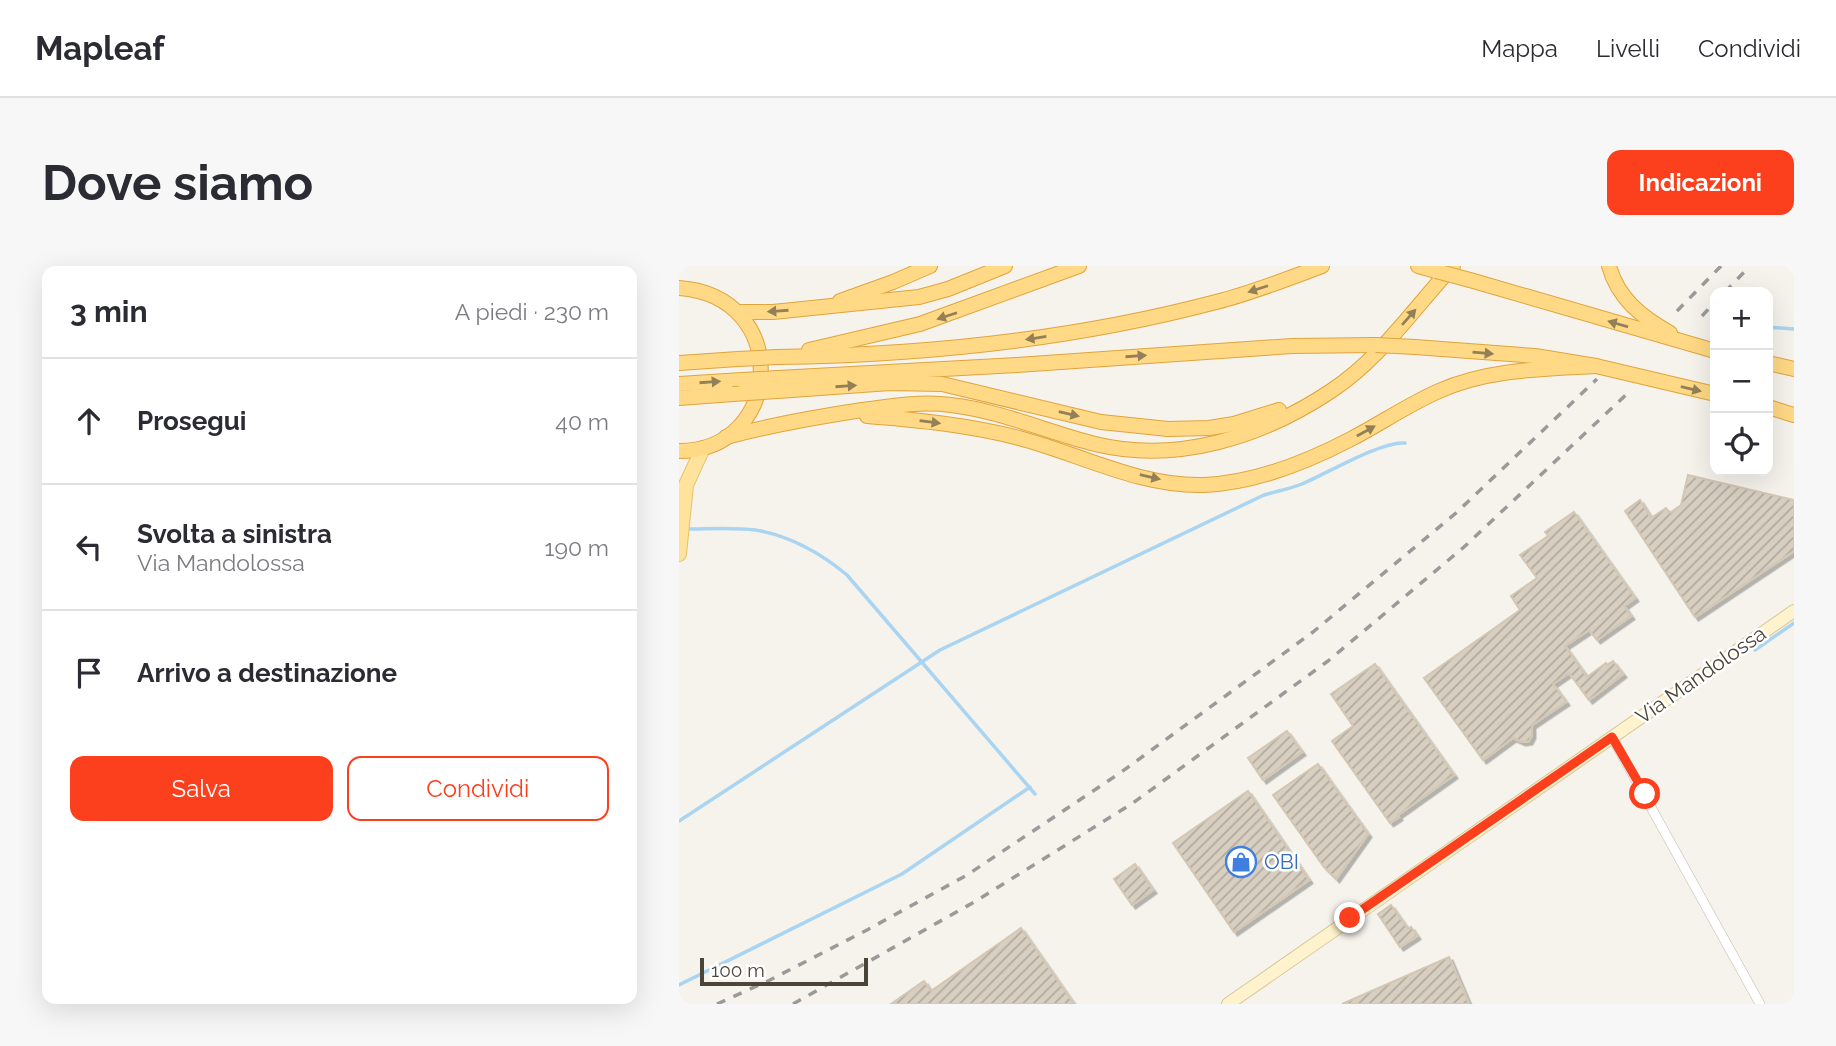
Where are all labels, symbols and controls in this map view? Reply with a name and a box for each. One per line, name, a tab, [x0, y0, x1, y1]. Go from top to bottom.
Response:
text: Mapleaf	[35, 29, 165, 68]
text: Mappa	[1481, 34, 1558, 63]
text: Livelli	[1596, 34, 1660, 63]
text: Condividi	[1698, 34, 1801, 63]
button: Indicazioni	[1607, 150, 1794, 215]
text: Dove siamo	[42, 154, 313, 211]
one-way arrow	[1247, 284, 1268, 295]
map controls	[1710, 287, 1773, 476]
button: +	[1710, 287, 1773, 350]
text: 3 min	[70, 294, 148, 329]
text: A piedi · 230 m	[455, 298, 609, 325]
one-way arrow	[766, 306, 788, 317]
one-way arrow	[1401, 308, 1416, 325]
one-way arrow	[936, 311, 957, 321]
one-way arrow	[1607, 318, 1628, 328]
one-way arrow	[1025, 333, 1047, 344]
one-way arrow	[1473, 348, 1495, 359]
button: −	[1710, 350, 1773, 413]
one-way arrow	[1125, 351, 1147, 362]
one-way arrow	[699, 376, 721, 387]
one-way arrow	[835, 380, 857, 391]
one-way arrow	[1680, 384, 1702, 395]
icon: ahead	[70, 402, 108, 440]
text: Prosegui	[137, 406, 246, 436]
text: 40 m	[555, 408, 609, 435]
one-way arrow	[1059, 409, 1081, 420]
button: locate	[1710, 413, 1773, 476]
one-way arrow	[919, 416, 941, 427]
one-way arrow	[1357, 425, 1376, 437]
one-way arrow	[1139, 472, 1161, 483]
text: Svolta a sinistra	[137, 519, 332, 549]
icon: left	[70, 528, 108, 566]
text: 190 m	[545, 534, 609, 561]
text: Via Mandolossa	[137, 549, 305, 576]
street label: Via Mandolossa	[1631, 620, 1771, 729]
icon: arrive	[70, 654, 108, 692]
text: Arrivo a destinazione	[137, 658, 397, 688]
button: Salva	[70, 756, 333, 821]
button: Condividi	[347, 756, 609, 821]
route start	[1629, 778, 1660, 809]
shop icon: OBI	[1224, 845, 1258, 879]
place label: OBI	[1264, 849, 1299, 874]
route end	[1334, 902, 1365, 933]
scale bar	[700, 955, 868, 987]
text: 100 m	[711, 959, 765, 981]

